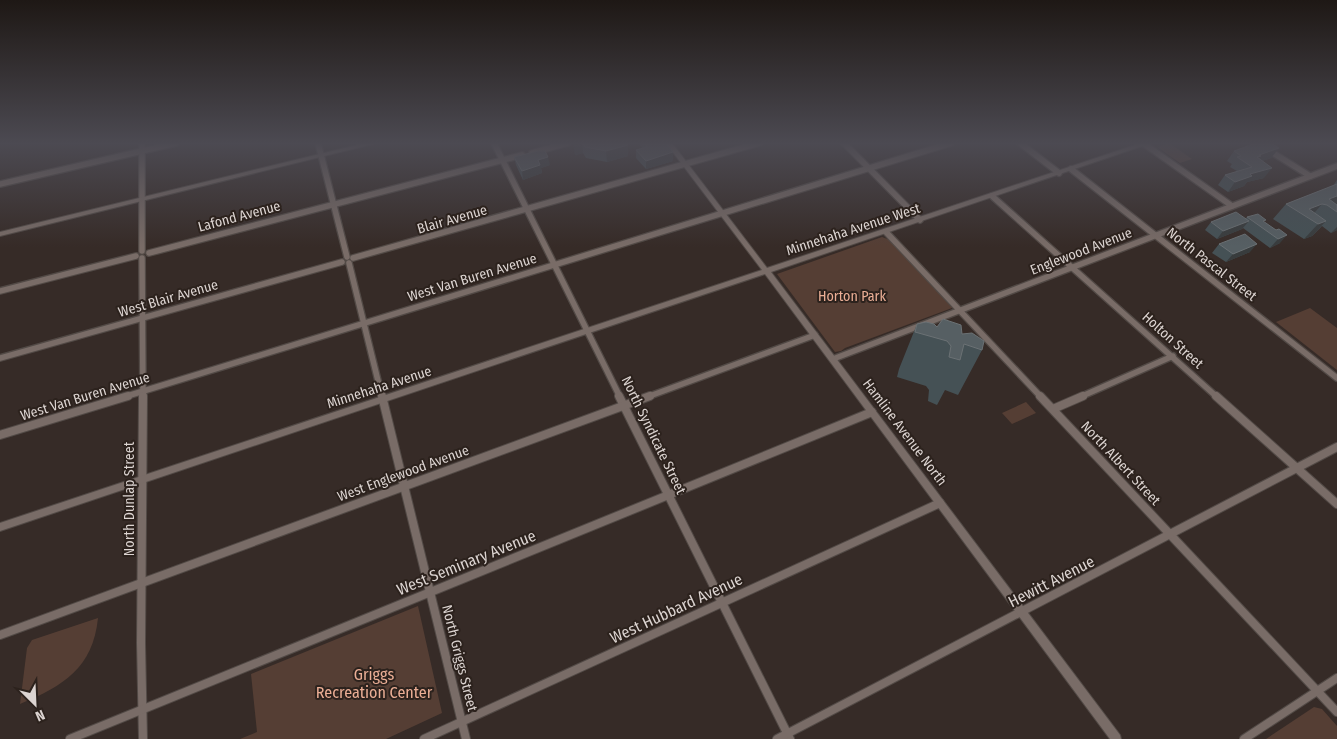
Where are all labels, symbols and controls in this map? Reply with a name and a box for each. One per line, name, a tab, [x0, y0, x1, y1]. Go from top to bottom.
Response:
street label: Lafond Avenue	[196, 197, 282, 236]
street label: Minnehaha Avenue West	[784, 200, 923, 259]
street label: Blair Avenue	[415, 201, 489, 238]
street label: Englewood Avenue	[1028, 224, 1135, 279]
street label: North Pascal Street	[1163, 224, 1260, 305]
street label: West Van Buren Avenue	[405, 250, 539, 305]
street label: West Blair Avenue	[116, 276, 220, 321]
park label: Horton Park	[818, 288, 886, 305]
street label: Holton Street	[1139, 309, 1207, 373]
street label: Minnehaha Avenue	[325, 363, 434, 412]
street label: West Van Buren Avenue	[18, 369, 152, 424]
street label: North Syndicate Street	[618, 373, 690, 497]
street label: Hamline Avenue North	[859, 376, 950, 489]
street label: North Albert Street	[1077, 418, 1164, 509]
street label: North Dunlap Street	[121, 441, 138, 556]
street label: West Englewood Avenue	[335, 442, 471, 505]
street label: West Seminary Avenue	[394, 526, 539, 599]
street label: Hewitt Avenue	[1005, 552, 1098, 611]
street label: West Hubbard Avenue	[607, 569, 746, 647]
street label: North Griggs Street	[438, 603, 481, 714]
park label: Griggs Recreation Center	[316, 665, 433, 702]
north arrow	[10, 679, 60, 729]
text: N	[33, 706, 47, 725]

